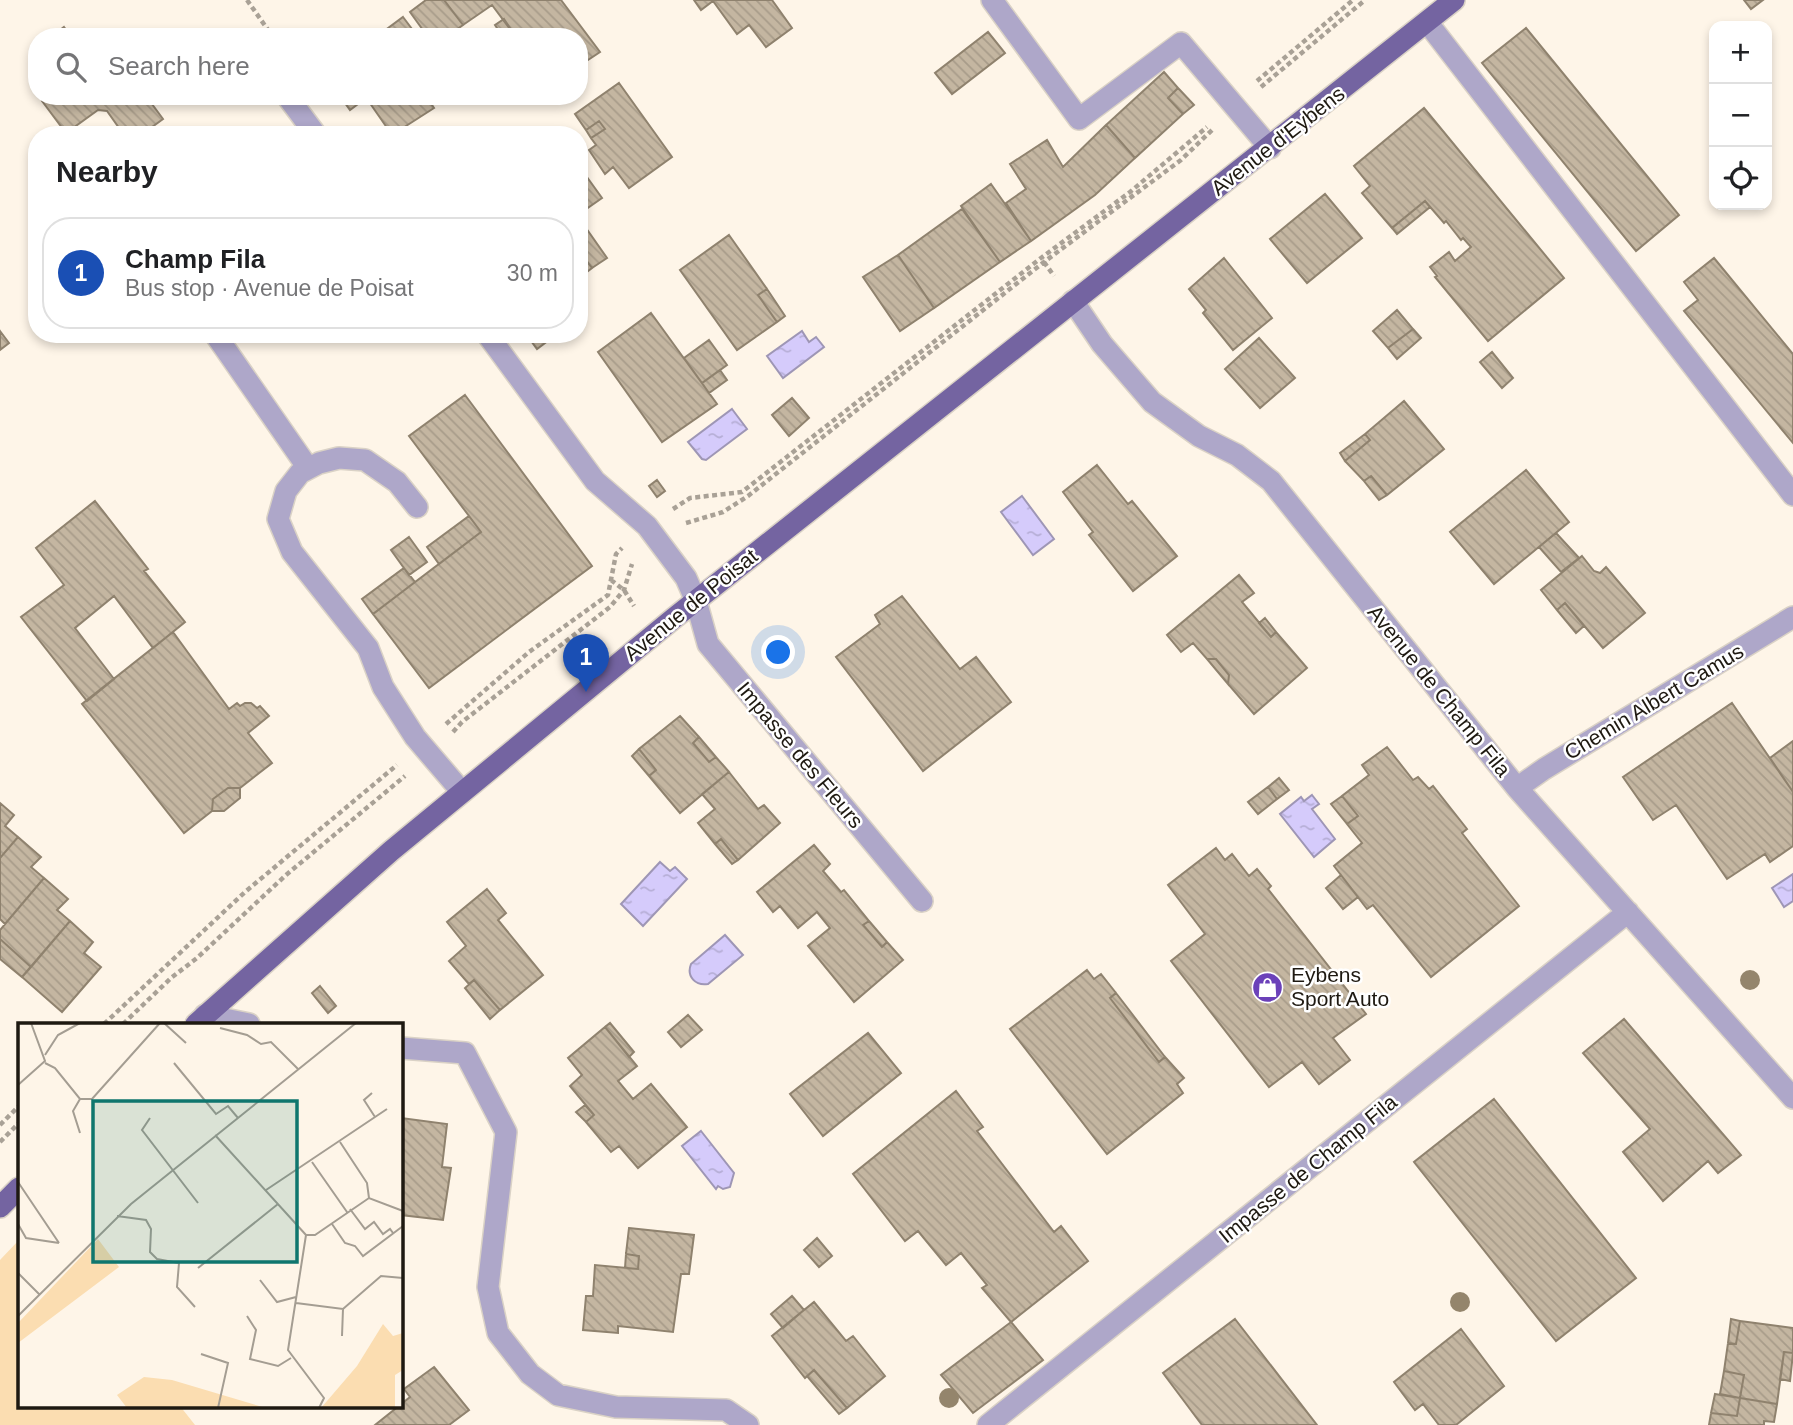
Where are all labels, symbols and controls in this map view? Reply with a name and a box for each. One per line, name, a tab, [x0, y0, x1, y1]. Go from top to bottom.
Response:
map controls	[1709, 21, 1772, 210]
button: +	[1709, 21, 1772, 84]
search box	[28, 28, 588, 105]
icon: search	[52, 48, 90, 86]
text: Search here	[108, 51, 250, 81]
street label: Avenue d'Eybens	[1207, 82, 1349, 200]
button: −	[1709, 84, 1772, 147]
button: locate	[1709, 147, 1772, 210]
text: Nearby	[56, 155, 158, 188]
text: Champ Fila	[125, 244, 265, 274]
text: 1	[75, 260, 87, 286]
text: 30 m	[507, 260, 558, 286]
text: Bus stop · Avenue de Poisat	[125, 275, 414, 301]
street label: Avenue de Poisat	[620, 544, 762, 665]
street label: Avenue de Champ Fila	[1363, 601, 1516, 781]
pin: 1	[563, 634, 609, 692]
your location	[761, 635, 795, 669]
street label: Chemin Albert Camus	[1560, 639, 1747, 764]
street label: Impasse des Fleurs	[733, 677, 868, 832]
place label: Eybens Sport Auto	[1291, 963, 1389, 1010]
shop icon: Eybens Sport Auto	[1251, 970, 1285, 1004]
inset map	[18, 1023, 402, 1408]
street label: Impasse de Champ Fila	[1214, 1090, 1401, 1247]

